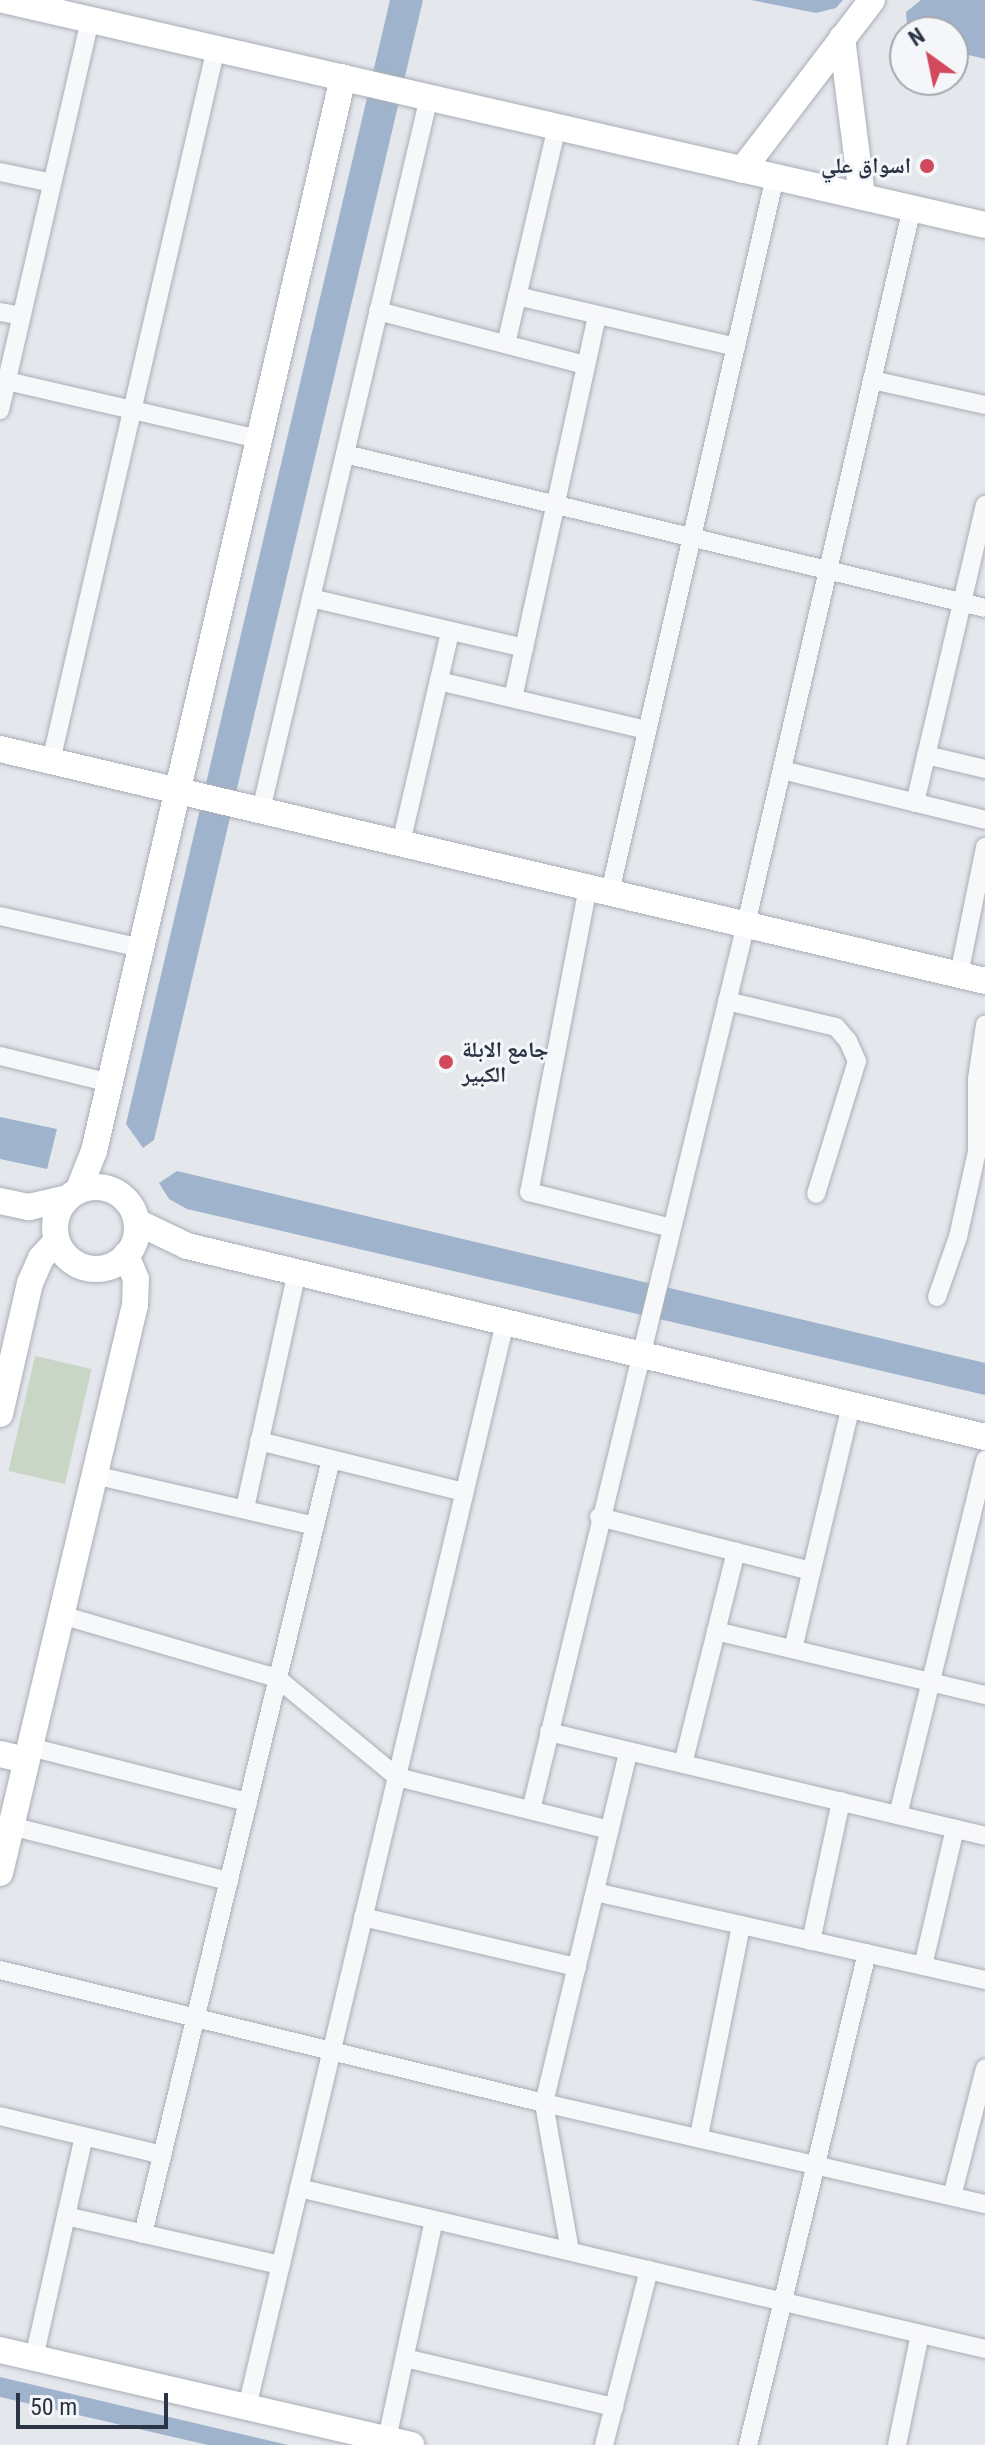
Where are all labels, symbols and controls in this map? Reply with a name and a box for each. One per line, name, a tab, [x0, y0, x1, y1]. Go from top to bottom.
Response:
north arrow	[889, 16, 969, 96]
text: N	[904, 23, 929, 51]
place label: اسواق علي	[821, 153, 911, 179]
marker: اسواق علي	[918, 157, 936, 175]
place label: جامع الابلة الكبير	[462, 1036, 549, 1088]
marker: جامع الابلة الكبير	[437, 1053, 455, 1071]
scale bar	[20, 2377, 172, 2427]
text: 50 m	[30, 2393, 77, 2421]

